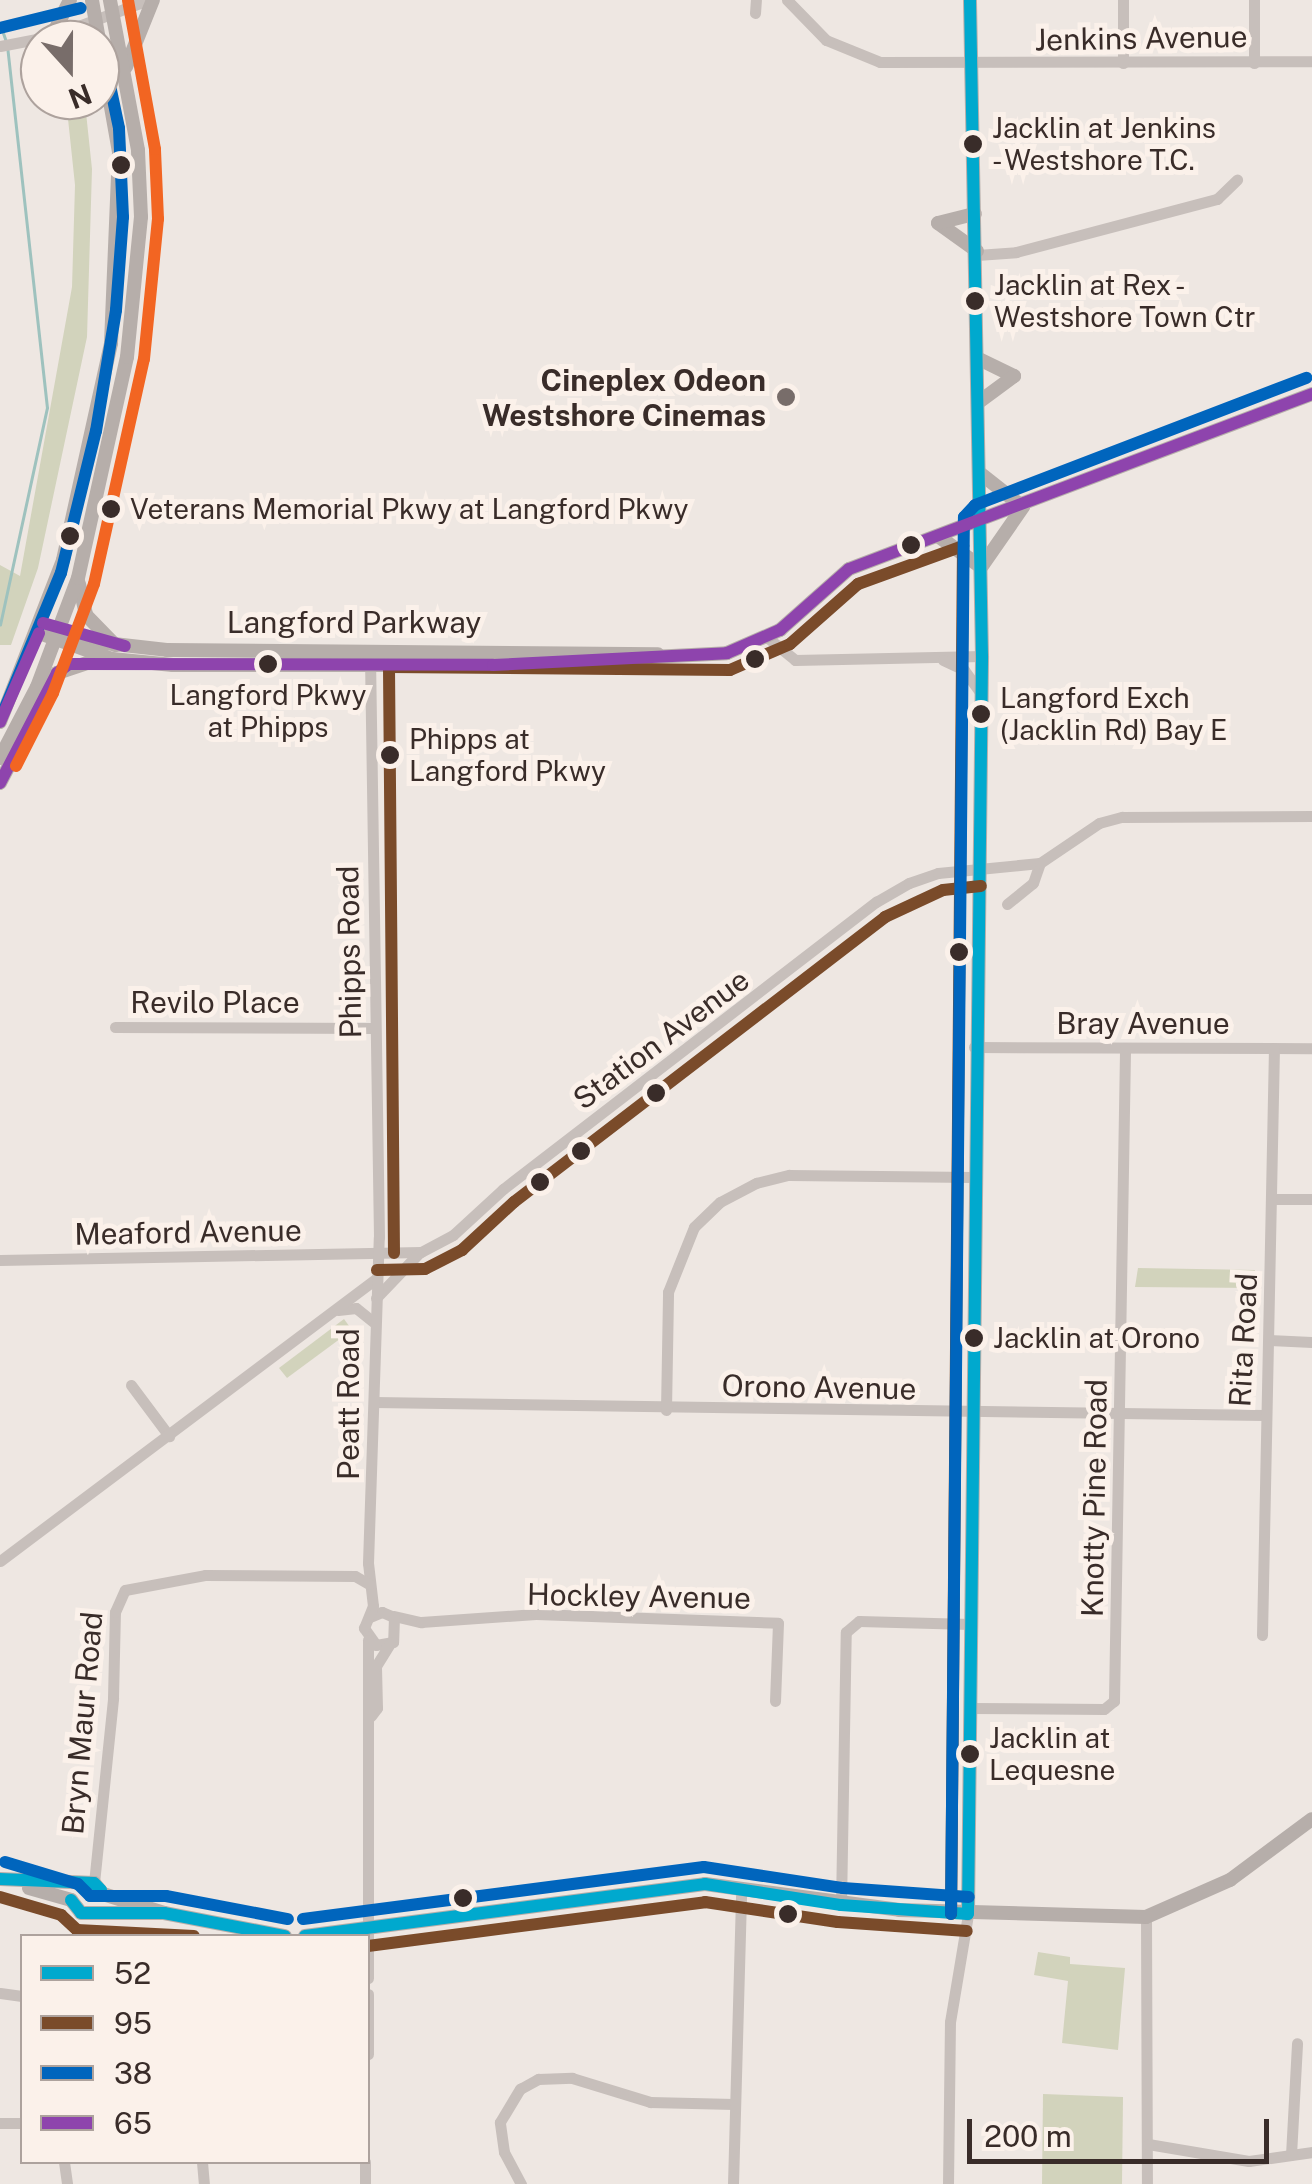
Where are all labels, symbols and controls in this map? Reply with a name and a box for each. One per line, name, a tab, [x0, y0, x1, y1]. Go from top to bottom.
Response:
street label: Jenkins Avenue	[1034, 18, 1248, 58]
north arrow	[20, 20, 120, 120]
text: N	[64, 77, 96, 116]
place label: Jacklin at Jenkins - Westshore T.C.	[992, 111, 1216, 177]
marker: Jacklin at Jenkins - Westshore T.C.	[963, 134, 983, 154]
unlabelled marker	[111, 155, 131, 175]
place label: Jacklin at Rex - Westshore Town Ctr	[994, 268, 1256, 334]
marker: Jacklin at Rex - Westshore Town Ctr	[965, 291, 985, 311]
place label: Cineplex Odeon Westshore Cinemas	[482, 362, 766, 432]
marker: Cineplex Odeon Westshore Cinemas	[775, 386, 797, 408]
place label: Veterans Memorial Pkwy at Langford Pkwy	[130, 492, 689, 526]
marker: Veterans Memorial Pkwy at Langford Pkwy	[101, 499, 121, 519]
unlabelled marker	[60, 526, 80, 546]
unlabelled marker	[901, 535, 921, 555]
street label: Langford Parkway	[227, 604, 481, 640]
unlabelled marker	[745, 649, 765, 669]
marker: Langford Pkwy at Phipps	[258, 654, 278, 674]
place label: Langford Pkwy at Phipps	[169, 678, 367, 744]
place label: Langford Exch (Jacklin Rd) Bay E	[1000, 681, 1228, 747]
marker: Langford Exch (Jacklin Rd) Bay E	[971, 704, 991, 724]
place label: Phipps at Langford Pkwy	[409, 722, 606, 788]
marker: Phipps at Langford Pkwy	[380, 745, 400, 765]
street label: Phipps Road	[329, 865, 369, 1039]
unlabelled marker	[949, 942, 969, 962]
street label: Station Avenue	[566, 961, 756, 1117]
street label: Revilo Place	[130, 984, 300, 1020]
street label: Bray Avenue	[1056, 1005, 1230, 1041]
unlabelled marker	[646, 1083, 666, 1103]
unlabelled marker	[571, 1141, 591, 1161]
unlabelled marker	[530, 1172, 550, 1192]
street label: Meaford Avenue	[74, 1212, 302, 1252]
street label: Rita Road	[1222, 1272, 1264, 1408]
place label: Jacklin at Orono	[993, 1321, 1200, 1355]
street label: Peatt Road	[330, 1328, 366, 1480]
marker: Jacklin at Orono	[964, 1328, 984, 1348]
street label: Orono Avenue	[721, 1367, 917, 1407]
street label: Knotty Pine Road	[1074, 1378, 1114, 1618]
street label: Hockley Avenue	[527, 1576, 751, 1616]
street label: Bryn Maur Road	[54, 1610, 110, 1836]
place label: Jacklin at Lequesne	[989, 1721, 1115, 1787]
marker: Jacklin at Lequesne	[960, 1744, 980, 1764]
unlabelled marker	[453, 1888, 473, 1908]
unlabelled marker	[778, 1904, 798, 1924]
legend	[20, 1934, 370, 2164]
text: 52	[114, 1955, 151, 1991]
text: 95	[114, 2005, 152, 2041]
text: 38	[114, 2055, 152, 2091]
scale bar	[972, 2099, 1274, 2161]
text: 65	[114, 2105, 152, 2141]
text: 200 m	[984, 2118, 1072, 2154]

